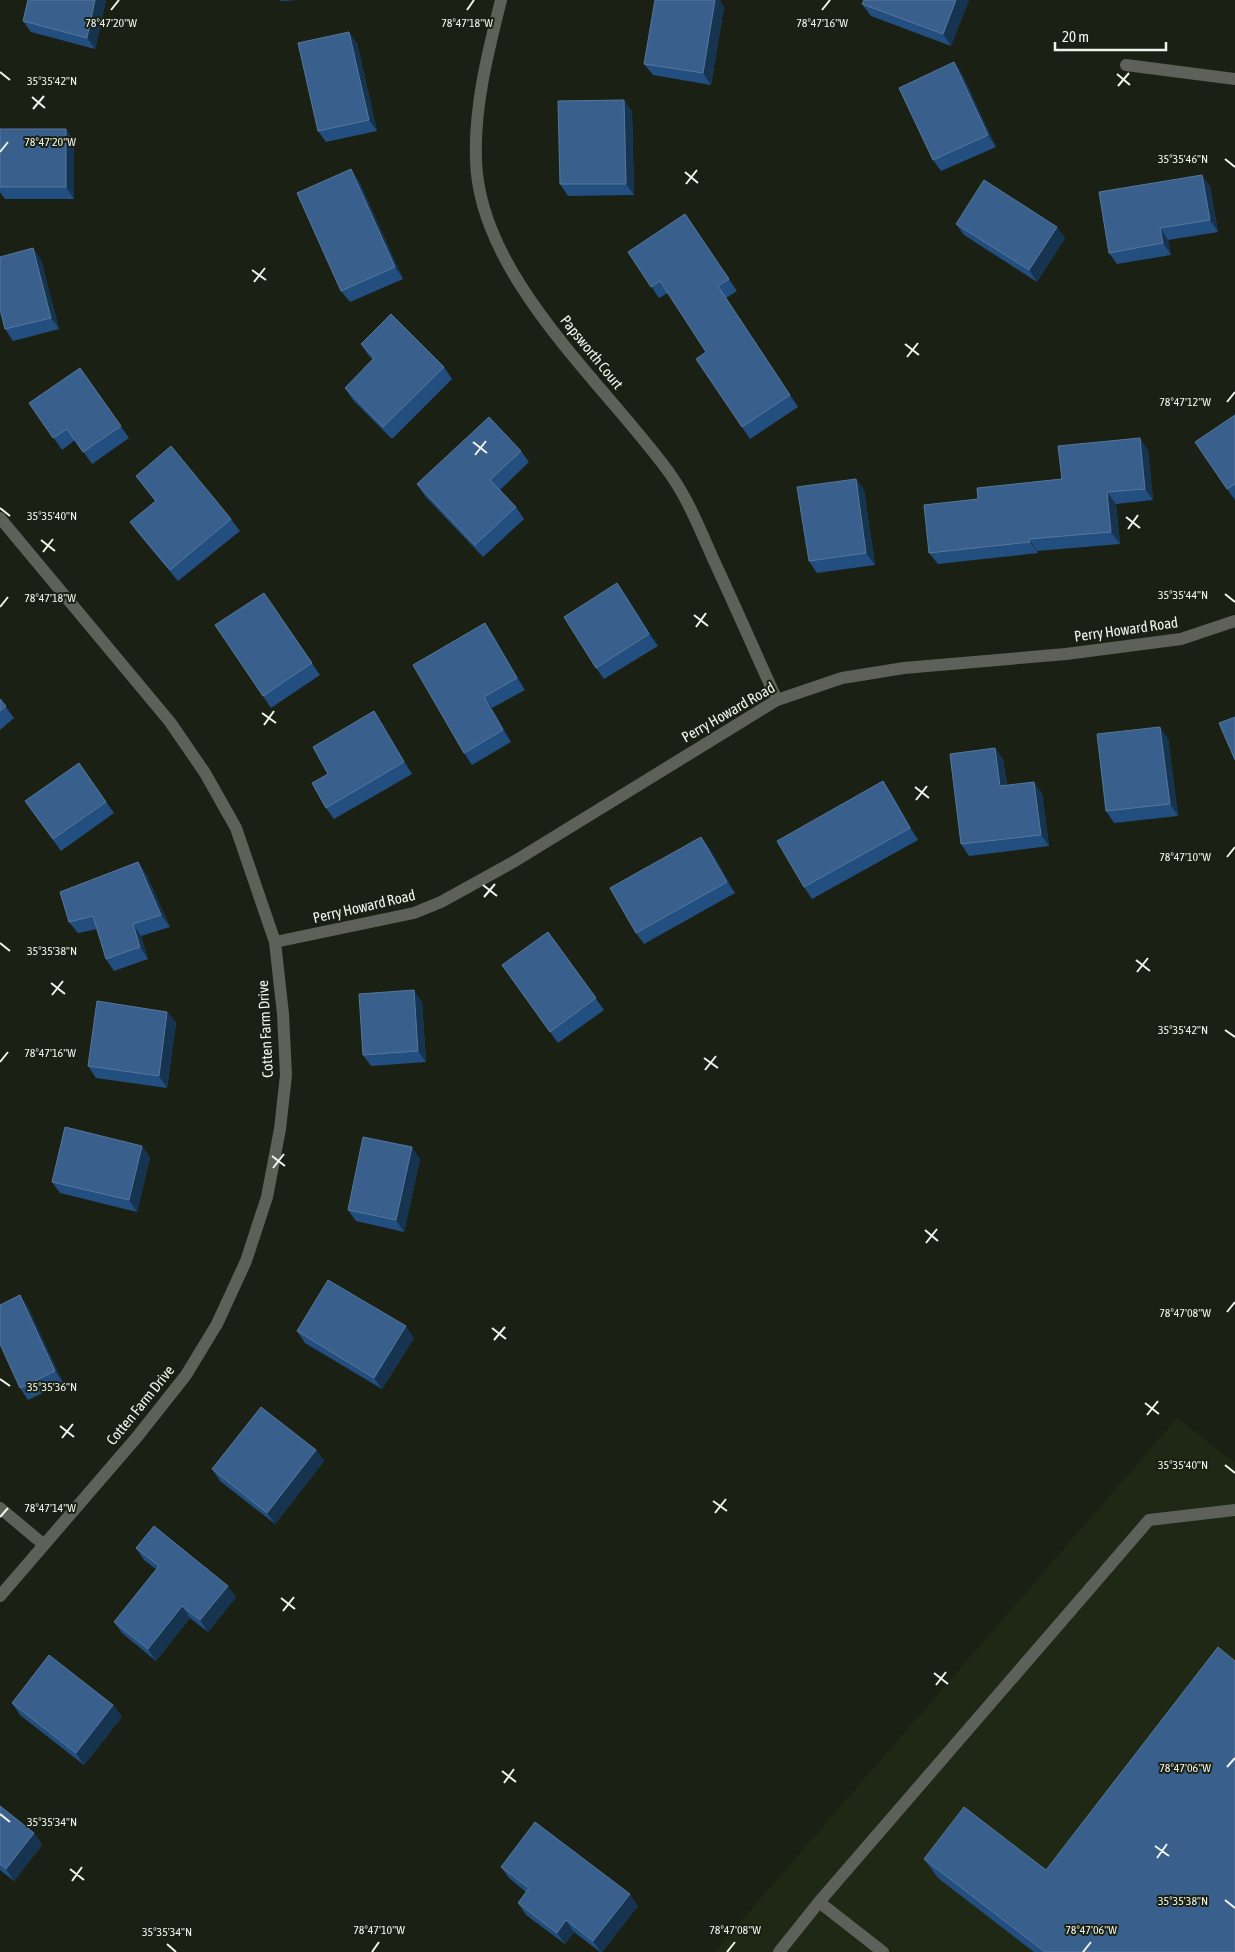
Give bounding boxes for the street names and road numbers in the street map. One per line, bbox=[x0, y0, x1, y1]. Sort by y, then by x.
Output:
street label: Papsworth Court bbox=[557, 312, 627, 392]
street label: Perry Howard Road bbox=[1073, 613, 1179, 645]
street label: Perry Howard Road bbox=[678, 678, 778, 746]
street label: Perry Howard Road bbox=[311, 886, 417, 926]
street label: Cotten Farm Drive bbox=[254, 980, 276, 1078]
street label: Cotten Farm Drive bbox=[103, 1362, 177, 1448]

